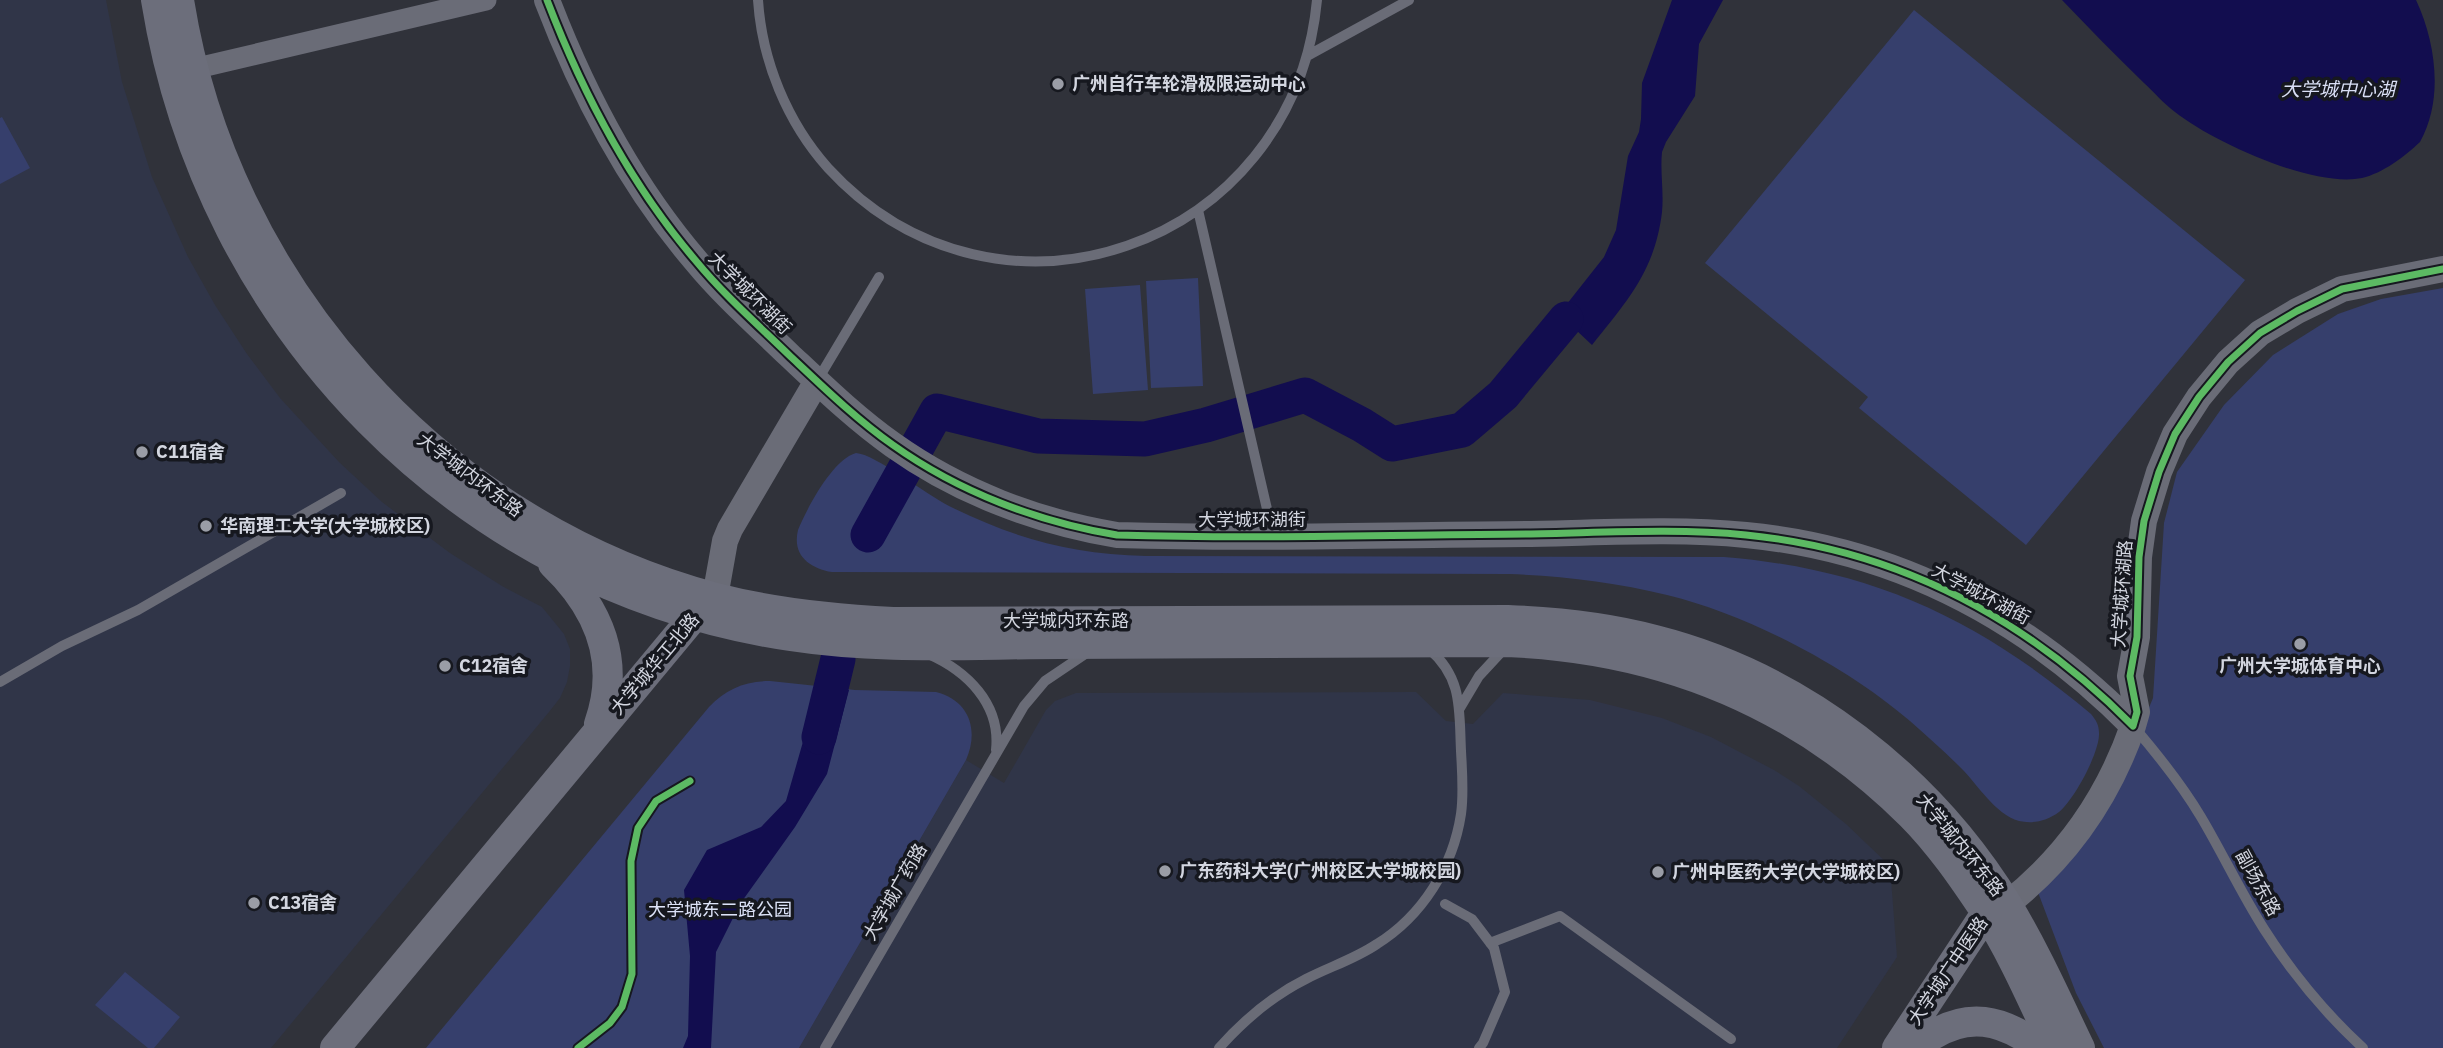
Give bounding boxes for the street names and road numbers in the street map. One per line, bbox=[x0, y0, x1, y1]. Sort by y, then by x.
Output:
street label: 大学城环湖街 bbox=[704, 246, 797, 339]
street label: 大学城内环东路 bbox=[413, 428, 528, 522]
street label: 大学城环湖街 bbox=[1198, 508, 1306, 531]
street label: 大学城环湖路 bbox=[2106, 539, 2137, 649]
street label: 大学城环湖街 bbox=[1928, 558, 2034, 629]
street label: 大学城华工北路 bbox=[605, 608, 704, 719]
street label: 大学城内环东路 bbox=[1003, 609, 1129, 632]
street label: 大学城内环东路 bbox=[1912, 788, 2009, 901]
street label: 大学城广药路 bbox=[858, 839, 932, 944]
street label: 副场东路 bbox=[2231, 846, 2286, 920]
street label: 大学城广中医路 bbox=[1903, 912, 1992, 1029]

